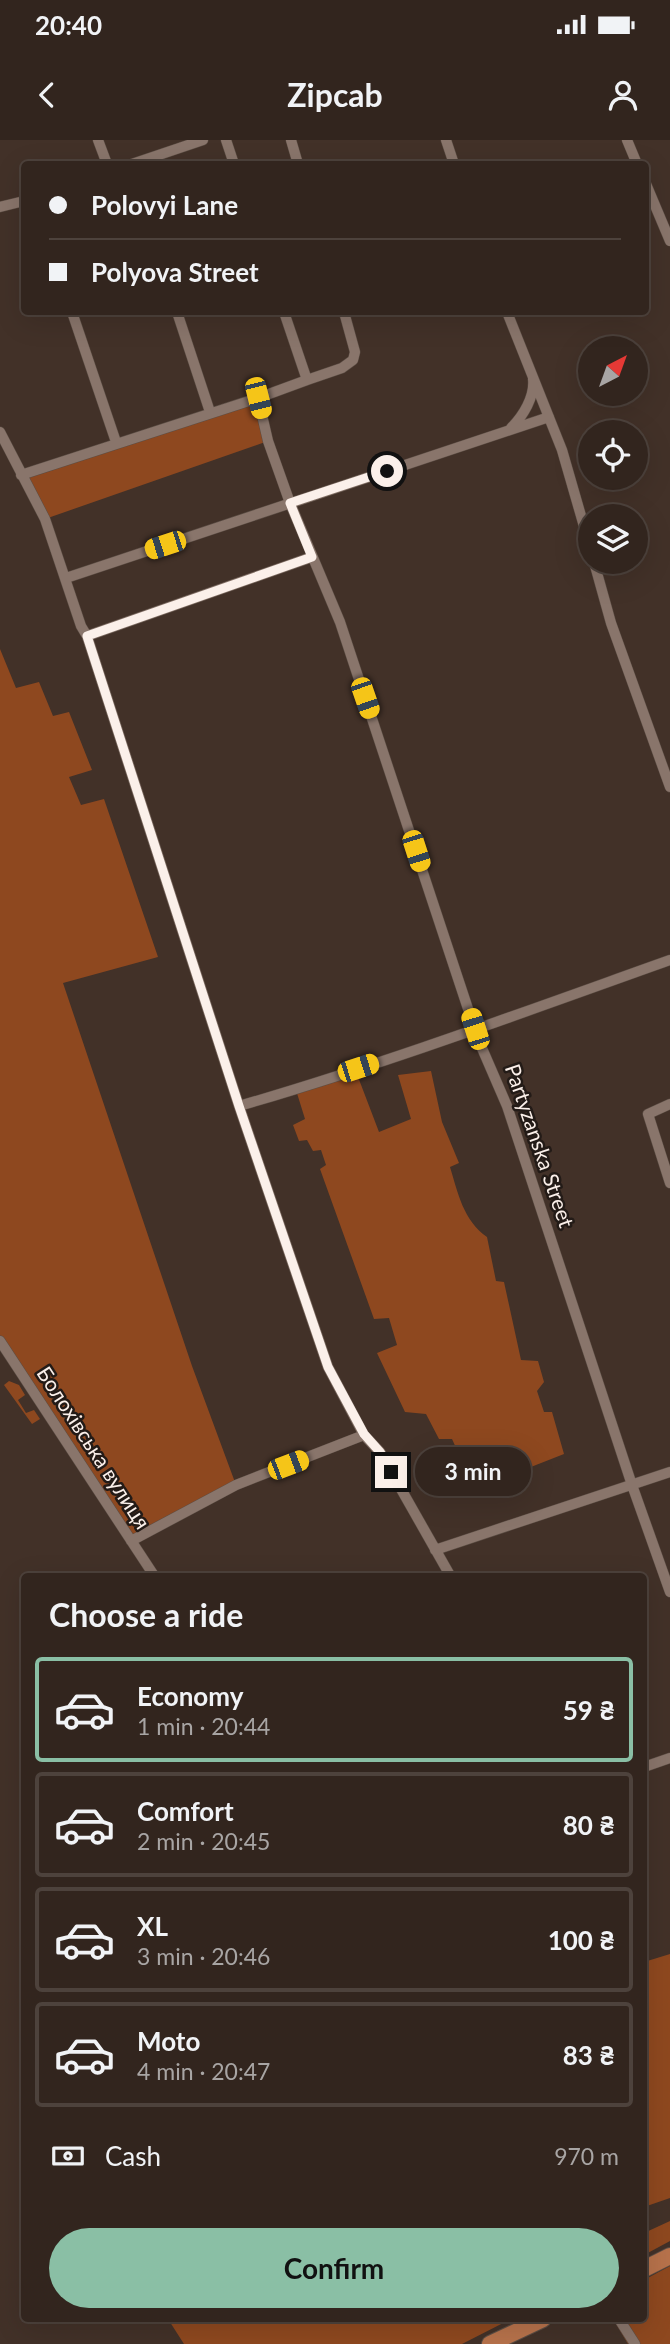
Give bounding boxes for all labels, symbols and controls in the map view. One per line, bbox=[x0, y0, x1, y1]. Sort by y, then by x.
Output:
text: 20:40 bbox=[35, 9, 102, 41]
text: Zipcab bbox=[287, 75, 383, 114]
icon: back bbox=[28, 76, 66, 114]
icon: person bbox=[604, 76, 642, 114]
text: Polovyi Lane bbox=[91, 189, 238, 221]
text: Polyova Street bbox=[91, 256, 259, 288]
north arrow bbox=[578, 336, 648, 406]
map controls bbox=[578, 336, 648, 574]
car bbox=[243, 375, 274, 421]
button: locate bbox=[578, 420, 648, 490]
route start bbox=[371, 455, 403, 487]
button: layers bbox=[578, 504, 648, 574]
car bbox=[142, 529, 189, 561]
car bbox=[349, 675, 382, 721]
car bbox=[400, 828, 433, 874]
car bbox=[459, 1006, 492, 1052]
car bbox=[335, 1052, 382, 1084]
street label: Partyzanska Street bbox=[501, 1060, 580, 1231]
street label: Болохівська вулиця bbox=[32, 1361, 156, 1533]
car bbox=[265, 1448, 312, 1482]
callout: 3 min bbox=[416, 1448, 531, 1496]
route end bbox=[375, 1456, 407, 1488]
text: 3 min bbox=[444, 1457, 502, 1485]
text: Choose a ride bbox=[49, 1595, 243, 1634]
icon: car bbox=[53, 1678, 116, 1741]
text: Economy bbox=[137, 1680, 243, 1712]
text: 59 ₴ bbox=[563, 1694, 615, 1726]
text: 1 min · 20:44 bbox=[137, 1712, 270, 1740]
icon: car bbox=[53, 1793, 116, 1856]
text: Comfort bbox=[137, 1795, 234, 1827]
text: 80 ₴ bbox=[563, 1809, 615, 1841]
text: 2 min · 20:45 bbox=[137, 1827, 270, 1855]
icon: car bbox=[53, 1908, 116, 1971]
text: XL bbox=[137, 1910, 168, 1942]
text: 100 ₴ bbox=[548, 1924, 615, 1956]
text: 3 min · 20:46 bbox=[137, 1942, 270, 1970]
icon: car bbox=[53, 2023, 116, 2086]
text: Moto bbox=[137, 2025, 200, 2057]
text: 83 ₴ bbox=[563, 2039, 615, 2071]
text: 4 min · 20:47 bbox=[137, 2057, 270, 2085]
icon: cash bbox=[49, 2137, 87, 2175]
text: Cash bbox=[105, 2140, 161, 2172]
text: 970 m bbox=[554, 2142, 619, 2170]
button: Confirm bbox=[49, 2228, 619, 2308]

